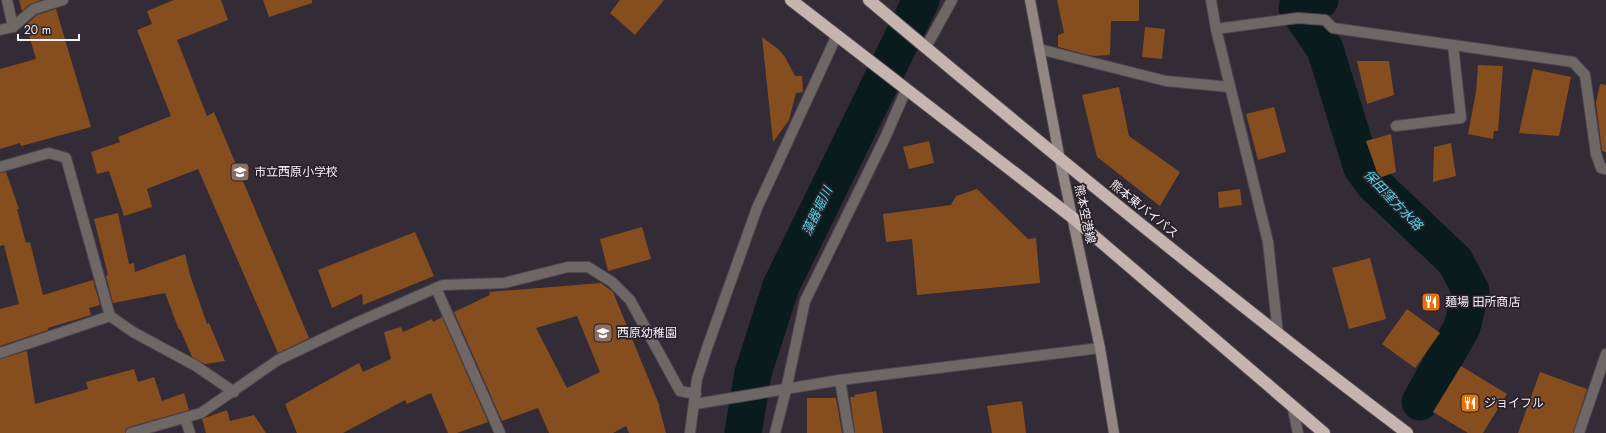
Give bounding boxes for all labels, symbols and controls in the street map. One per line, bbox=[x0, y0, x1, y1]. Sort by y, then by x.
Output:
scale bar bbox=[18, 16, 79, 42]
text: 20 m bbox=[24, 21, 51, 39]
school or university icon: 市立西原小学校 bbox=[229, 161, 251, 183]
place label: 市立西原小学校 bbox=[254, 163, 338, 181]
water label: 保田窪方水路 bbox=[1359, 165, 1428, 235]
street label: 熊本東バイパス bbox=[1106, 176, 1182, 242]
water label: 藻器堀川 bbox=[797, 182, 838, 239]
street label: 熊本空港線 bbox=[1070, 183, 1100, 245]
restaurant icon: 麺場 田所商店 bbox=[1420, 291, 1442, 313]
place label: 麺場 田所商店 bbox=[1445, 293, 1521, 311]
school or university icon: 西原幼稚園 bbox=[592, 322, 614, 344]
place label: 西原幼稚園 bbox=[617, 324, 677, 342]
restaurant icon: ジョイフル bbox=[1459, 392, 1481, 414]
place label: ジョイフル bbox=[1484, 394, 1544, 412]

